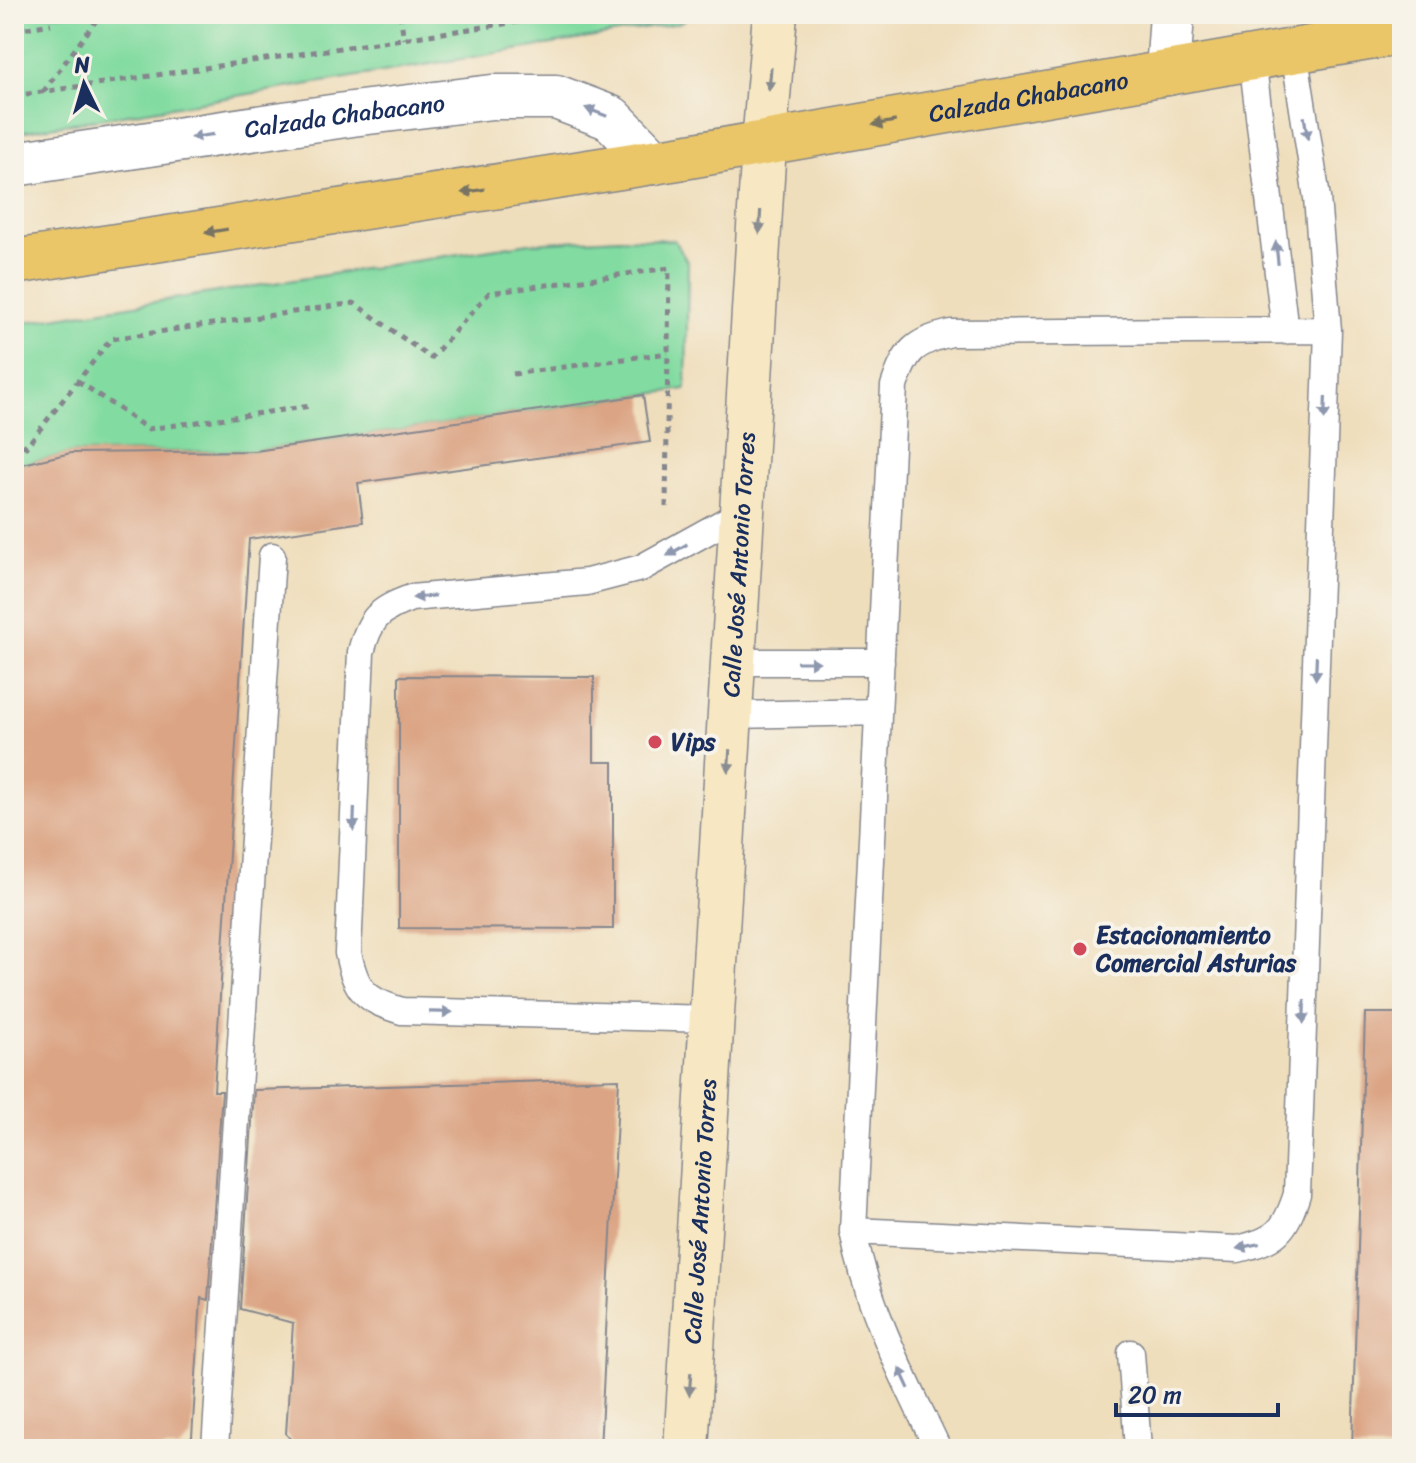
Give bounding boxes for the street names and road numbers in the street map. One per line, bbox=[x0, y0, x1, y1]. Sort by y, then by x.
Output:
street label: Calzada Chabacano bbox=[926, 59, 1132, 135]
street label: Calzada Chabacano bbox=[241, 82, 447, 151]
street label: Calle José Antonio Torres bbox=[710, 431, 768, 698]
street label: Calle José Antonio Torres bbox=[671, 1078, 729, 1345]

